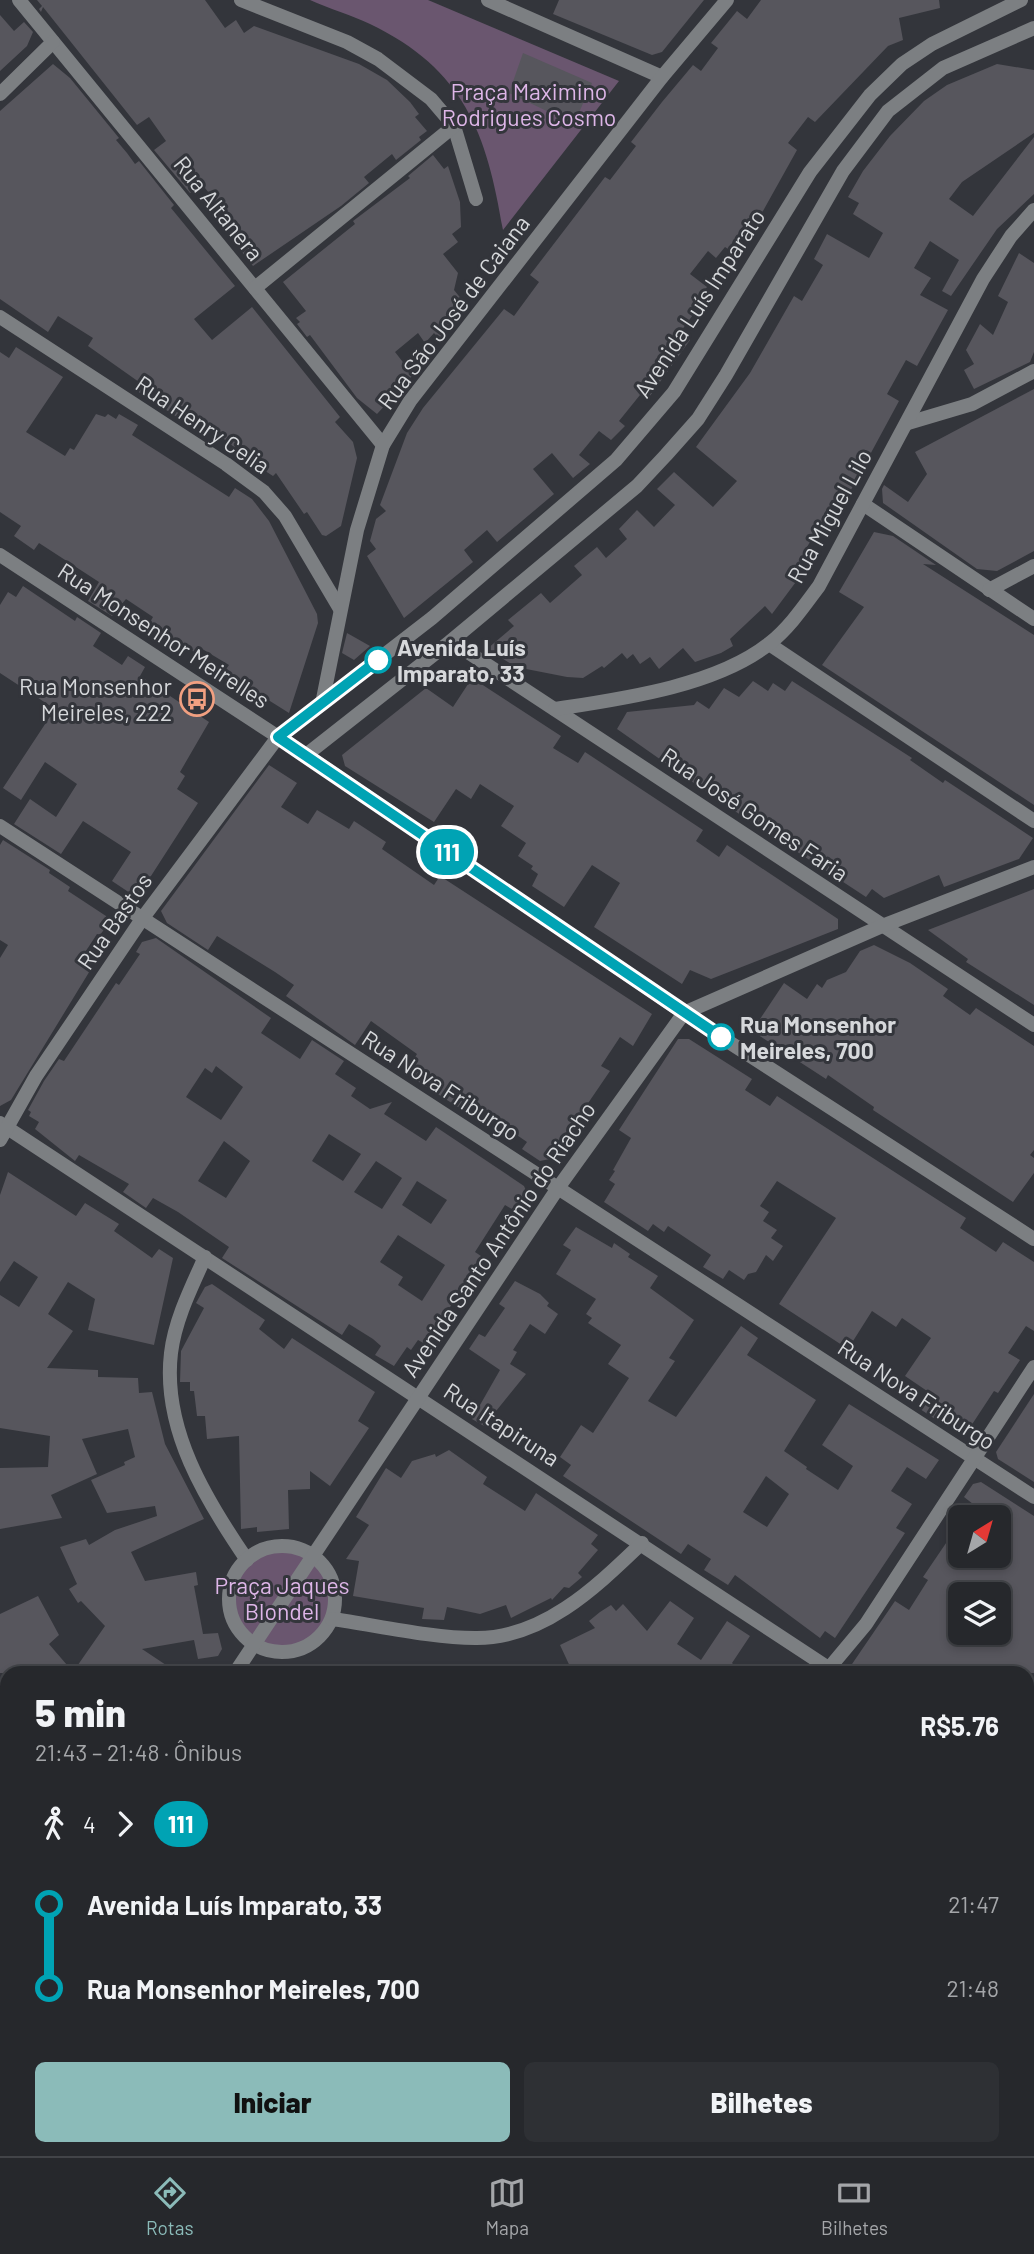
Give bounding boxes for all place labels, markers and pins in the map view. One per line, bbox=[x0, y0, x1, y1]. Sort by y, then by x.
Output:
place label: Avenida Luís Imparato, 33 bbox=[397, 633, 526, 687]
marker: Avenida Luís Imparato, 33 bbox=[365, 647, 391, 673]
place label: Rua Monsenhor Meireles, 222 bbox=[19, 672, 173, 726]
bus stop icon: Rua Monsenhor Meireles, 222 bbox=[178, 680, 216, 718]
place label: Rua Monsenhor Meireles, 700 bbox=[740, 1010, 896, 1064]
marker: Rua Monsenhor Meireles, 700 bbox=[708, 1024, 734, 1050]

